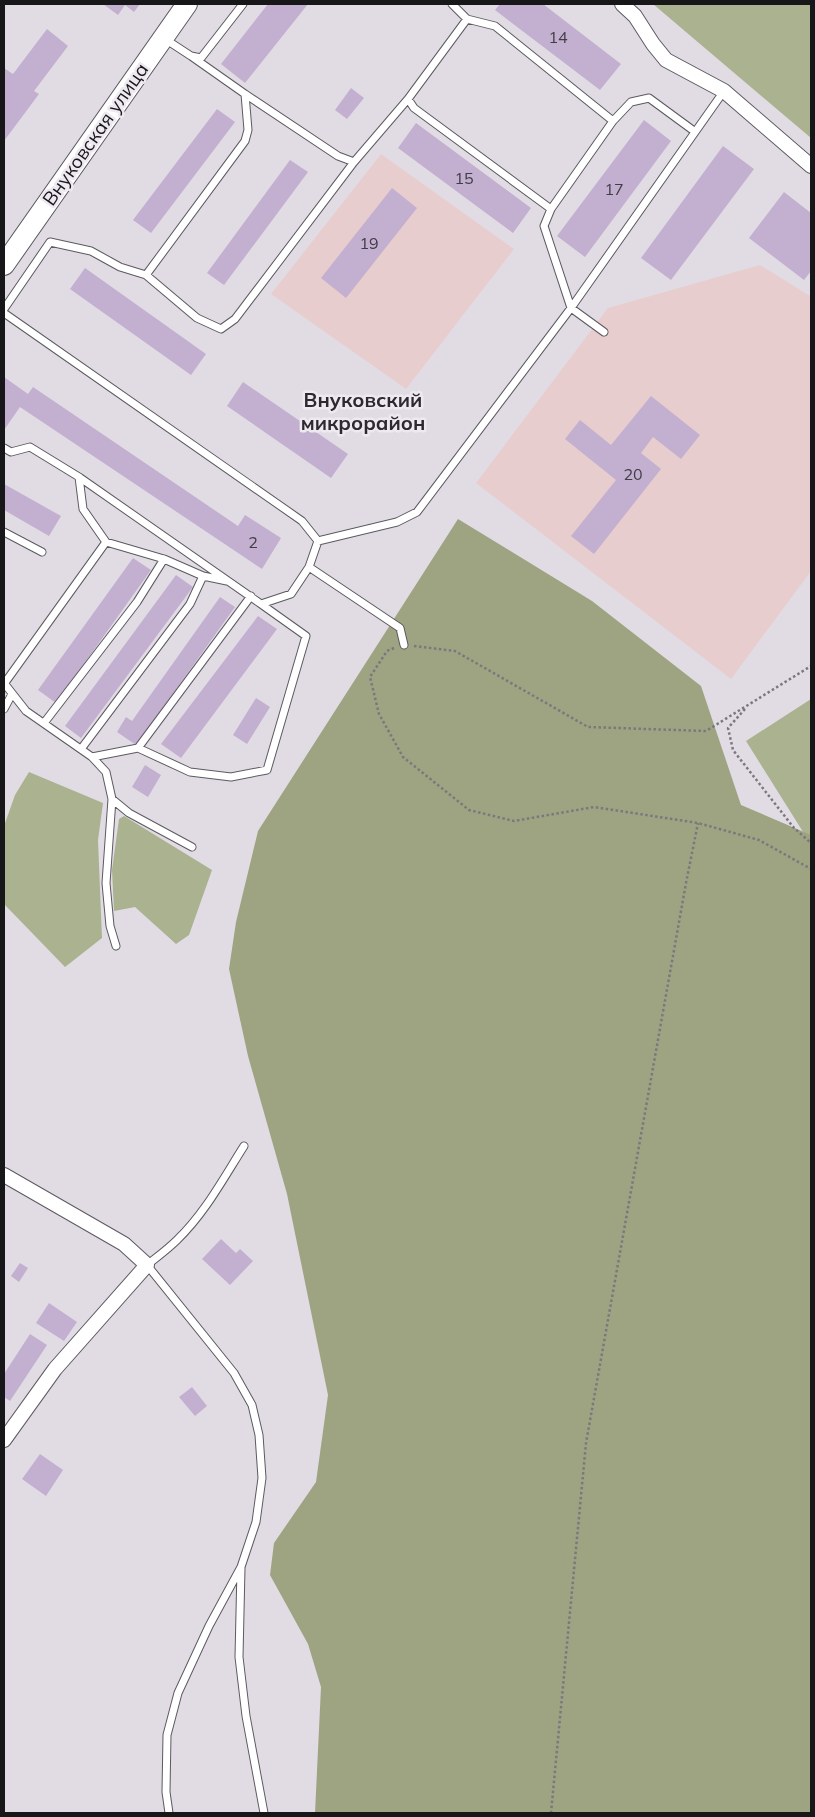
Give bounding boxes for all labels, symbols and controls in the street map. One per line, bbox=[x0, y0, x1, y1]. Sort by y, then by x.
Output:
house number: 14 bbox=[548, 27, 568, 47]
street label: Внуковская улица bbox=[37, 58, 153, 210]
house number: 15 bbox=[454, 168, 474, 188]
house number: 17 bbox=[604, 179, 624, 199]
house number: 19 bbox=[359, 233, 379, 253]
district label: Внуковский микрорайон bbox=[301, 387, 425, 435]
house number: 20 bbox=[623, 464, 643, 484]
house number: 2 bbox=[248, 532, 258, 552]

